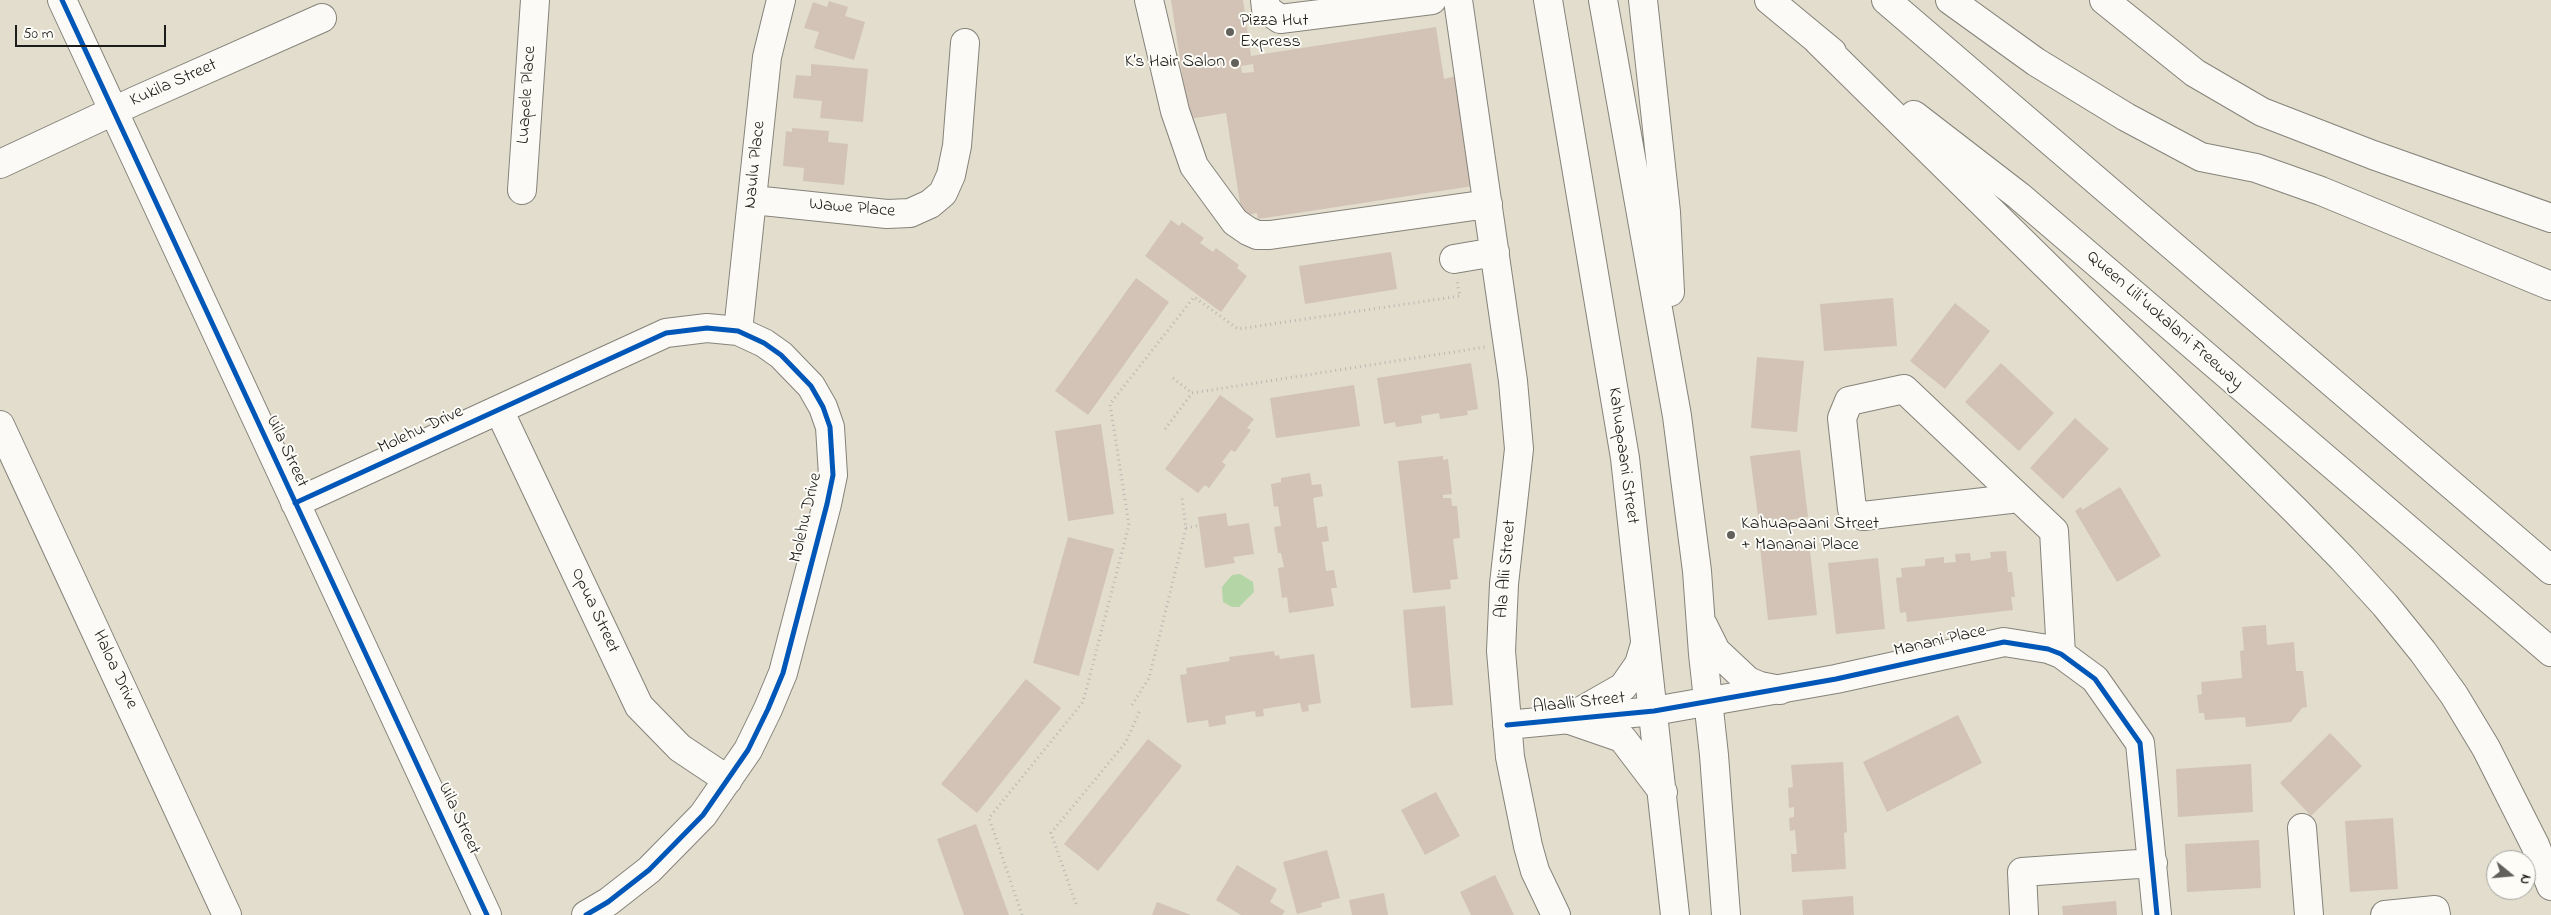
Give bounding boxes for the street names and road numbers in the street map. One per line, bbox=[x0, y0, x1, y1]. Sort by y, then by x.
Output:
street label: Luapele Place bbox=[514, 45, 542, 145]
street label: Kukila Street bbox=[127, 55, 221, 113]
street label: Naulu Place bbox=[741, 120, 771, 210]
street label: Wawe Place bbox=[808, 194, 896, 224]
street label: Queen Liliʻuokalani Freeway bbox=[2081, 247, 2247, 395]
street label: Kahuapaani Street bbox=[1602, 386, 1642, 526]
street label: Molehu Drive bbox=[375, 402, 467, 460]
street label: Uila Street bbox=[260, 412, 312, 492]
street label: Molehu Drive bbox=[786, 471, 828, 565]
street label: Ala Alii Street bbox=[1492, 519, 1522, 619]
street label: Opua Street bbox=[565, 565, 623, 657]
street label: Manani Place bbox=[1892, 621, 1988, 663]
street label: Haloa Drive bbox=[86, 627, 142, 713]
street label: Alaalli Street bbox=[1532, 688, 1626, 720]
street label: Uila Street bbox=[432, 779, 484, 859]

